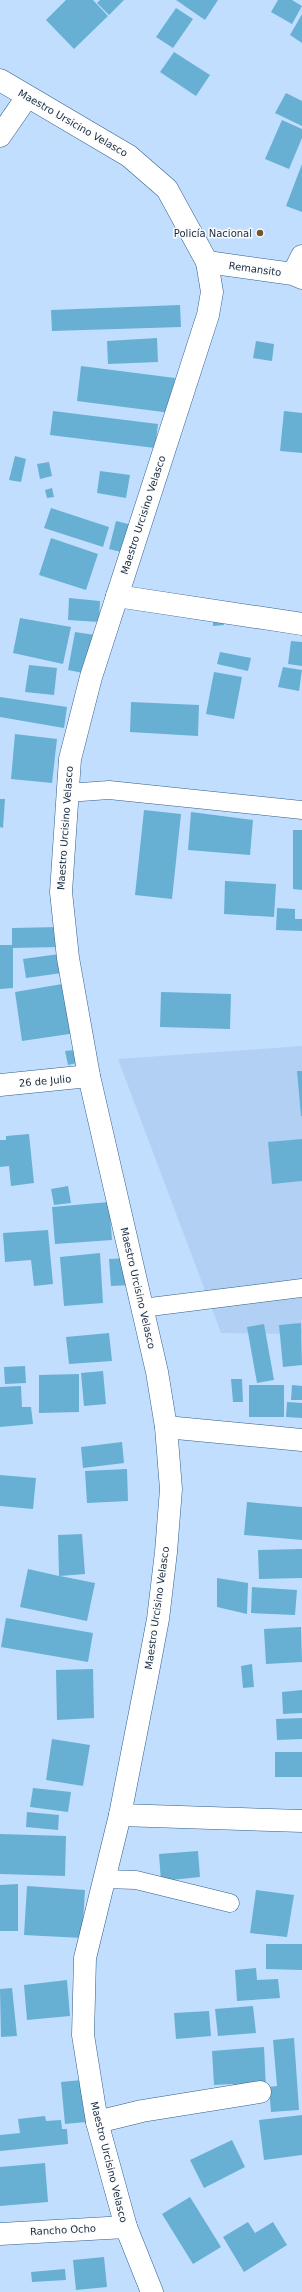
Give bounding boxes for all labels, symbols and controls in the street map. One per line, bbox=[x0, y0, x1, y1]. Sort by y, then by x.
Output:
street label: Maestro Ursicino Velasco bbox=[16, 87, 130, 159]
place label: Policía Nacional bbox=[174, 228, 252, 239]
marker: Policía Nacional bbox=[255, 228, 265, 238]
street label: Remansito bbox=[228, 260, 282, 278]
street label: Maestro Urcisino Velasco bbox=[119, 454, 167, 576]
street label: Maestro Urcisino Velasco bbox=[55, 766, 75, 890]
street label: 26 de Julio bbox=[18, 1073, 72, 1089]
street label: Maestro Urcisino Velasco bbox=[119, 1226, 157, 1350]
street label: Maestro Urcisino Velasco bbox=[143, 1546, 171, 1670]
street label: Maestro Urcisino Velasco bbox=[89, 2100, 129, 2224]
street label: Rancho Ocho bbox=[30, 2223, 96, 2237]

